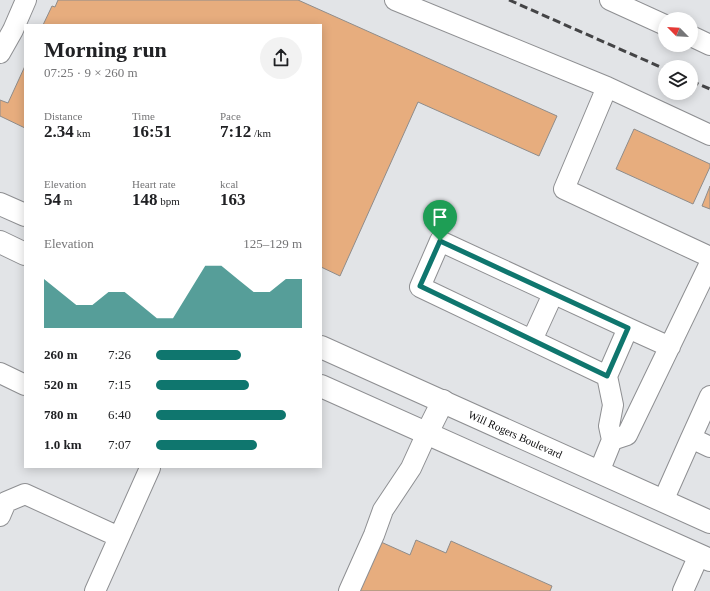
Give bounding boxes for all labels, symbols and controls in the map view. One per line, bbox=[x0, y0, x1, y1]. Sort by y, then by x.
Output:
north arrow bbox=[658, 12, 698, 52]
map controls bbox=[658, 12, 698, 100]
text: Morning run bbox=[44, 37, 167, 62]
button: share bbox=[260, 37, 302, 79]
button: layers bbox=[658, 60, 698, 100]
text: 07:25 · 9 × 260 m bbox=[44, 65, 138, 80]
text: Distance bbox=[44, 110, 82, 122]
text: Time bbox=[132, 110, 155, 122]
text: Pace bbox=[220, 110, 241, 122]
text: 2.34 bbox=[44, 122, 74, 141]
text: 16:51 bbox=[132, 122, 172, 141]
text: 7:12 bbox=[220, 122, 251, 141]
text: km bbox=[74, 127, 91, 139]
text: /km bbox=[251, 127, 271, 139]
text: Elevation bbox=[44, 178, 86, 190]
text: Heart rate bbox=[132, 178, 176, 190]
text: kcal bbox=[220, 178, 238, 190]
text: 54 bbox=[44, 190, 61, 209]
text: 148 bbox=[132, 190, 158, 209]
text: 163 bbox=[220, 190, 246, 209]
text: m bbox=[61, 195, 72, 207]
text: bpm bbox=[158, 195, 180, 207]
pin bbox=[423, 200, 457, 241]
icon: arrive bbox=[429, 206, 451, 228]
text: Elevation bbox=[44, 236, 94, 251]
text: 125–129 m bbox=[243, 236, 302, 251]
text: 260 m bbox=[44, 347, 78, 362]
text: 7:26 bbox=[108, 347, 131, 362]
text: 520 m bbox=[44, 377, 78, 392]
text: 7:15 bbox=[108, 377, 131, 392]
text: 780 m bbox=[44, 407, 78, 422]
text: 6:40 bbox=[108, 407, 131, 422]
street label: Will Rogers Boulevard bbox=[466, 408, 565, 461]
text: 1.0 km bbox=[44, 437, 82, 452]
text: 7:07 bbox=[108, 437, 131, 452]

